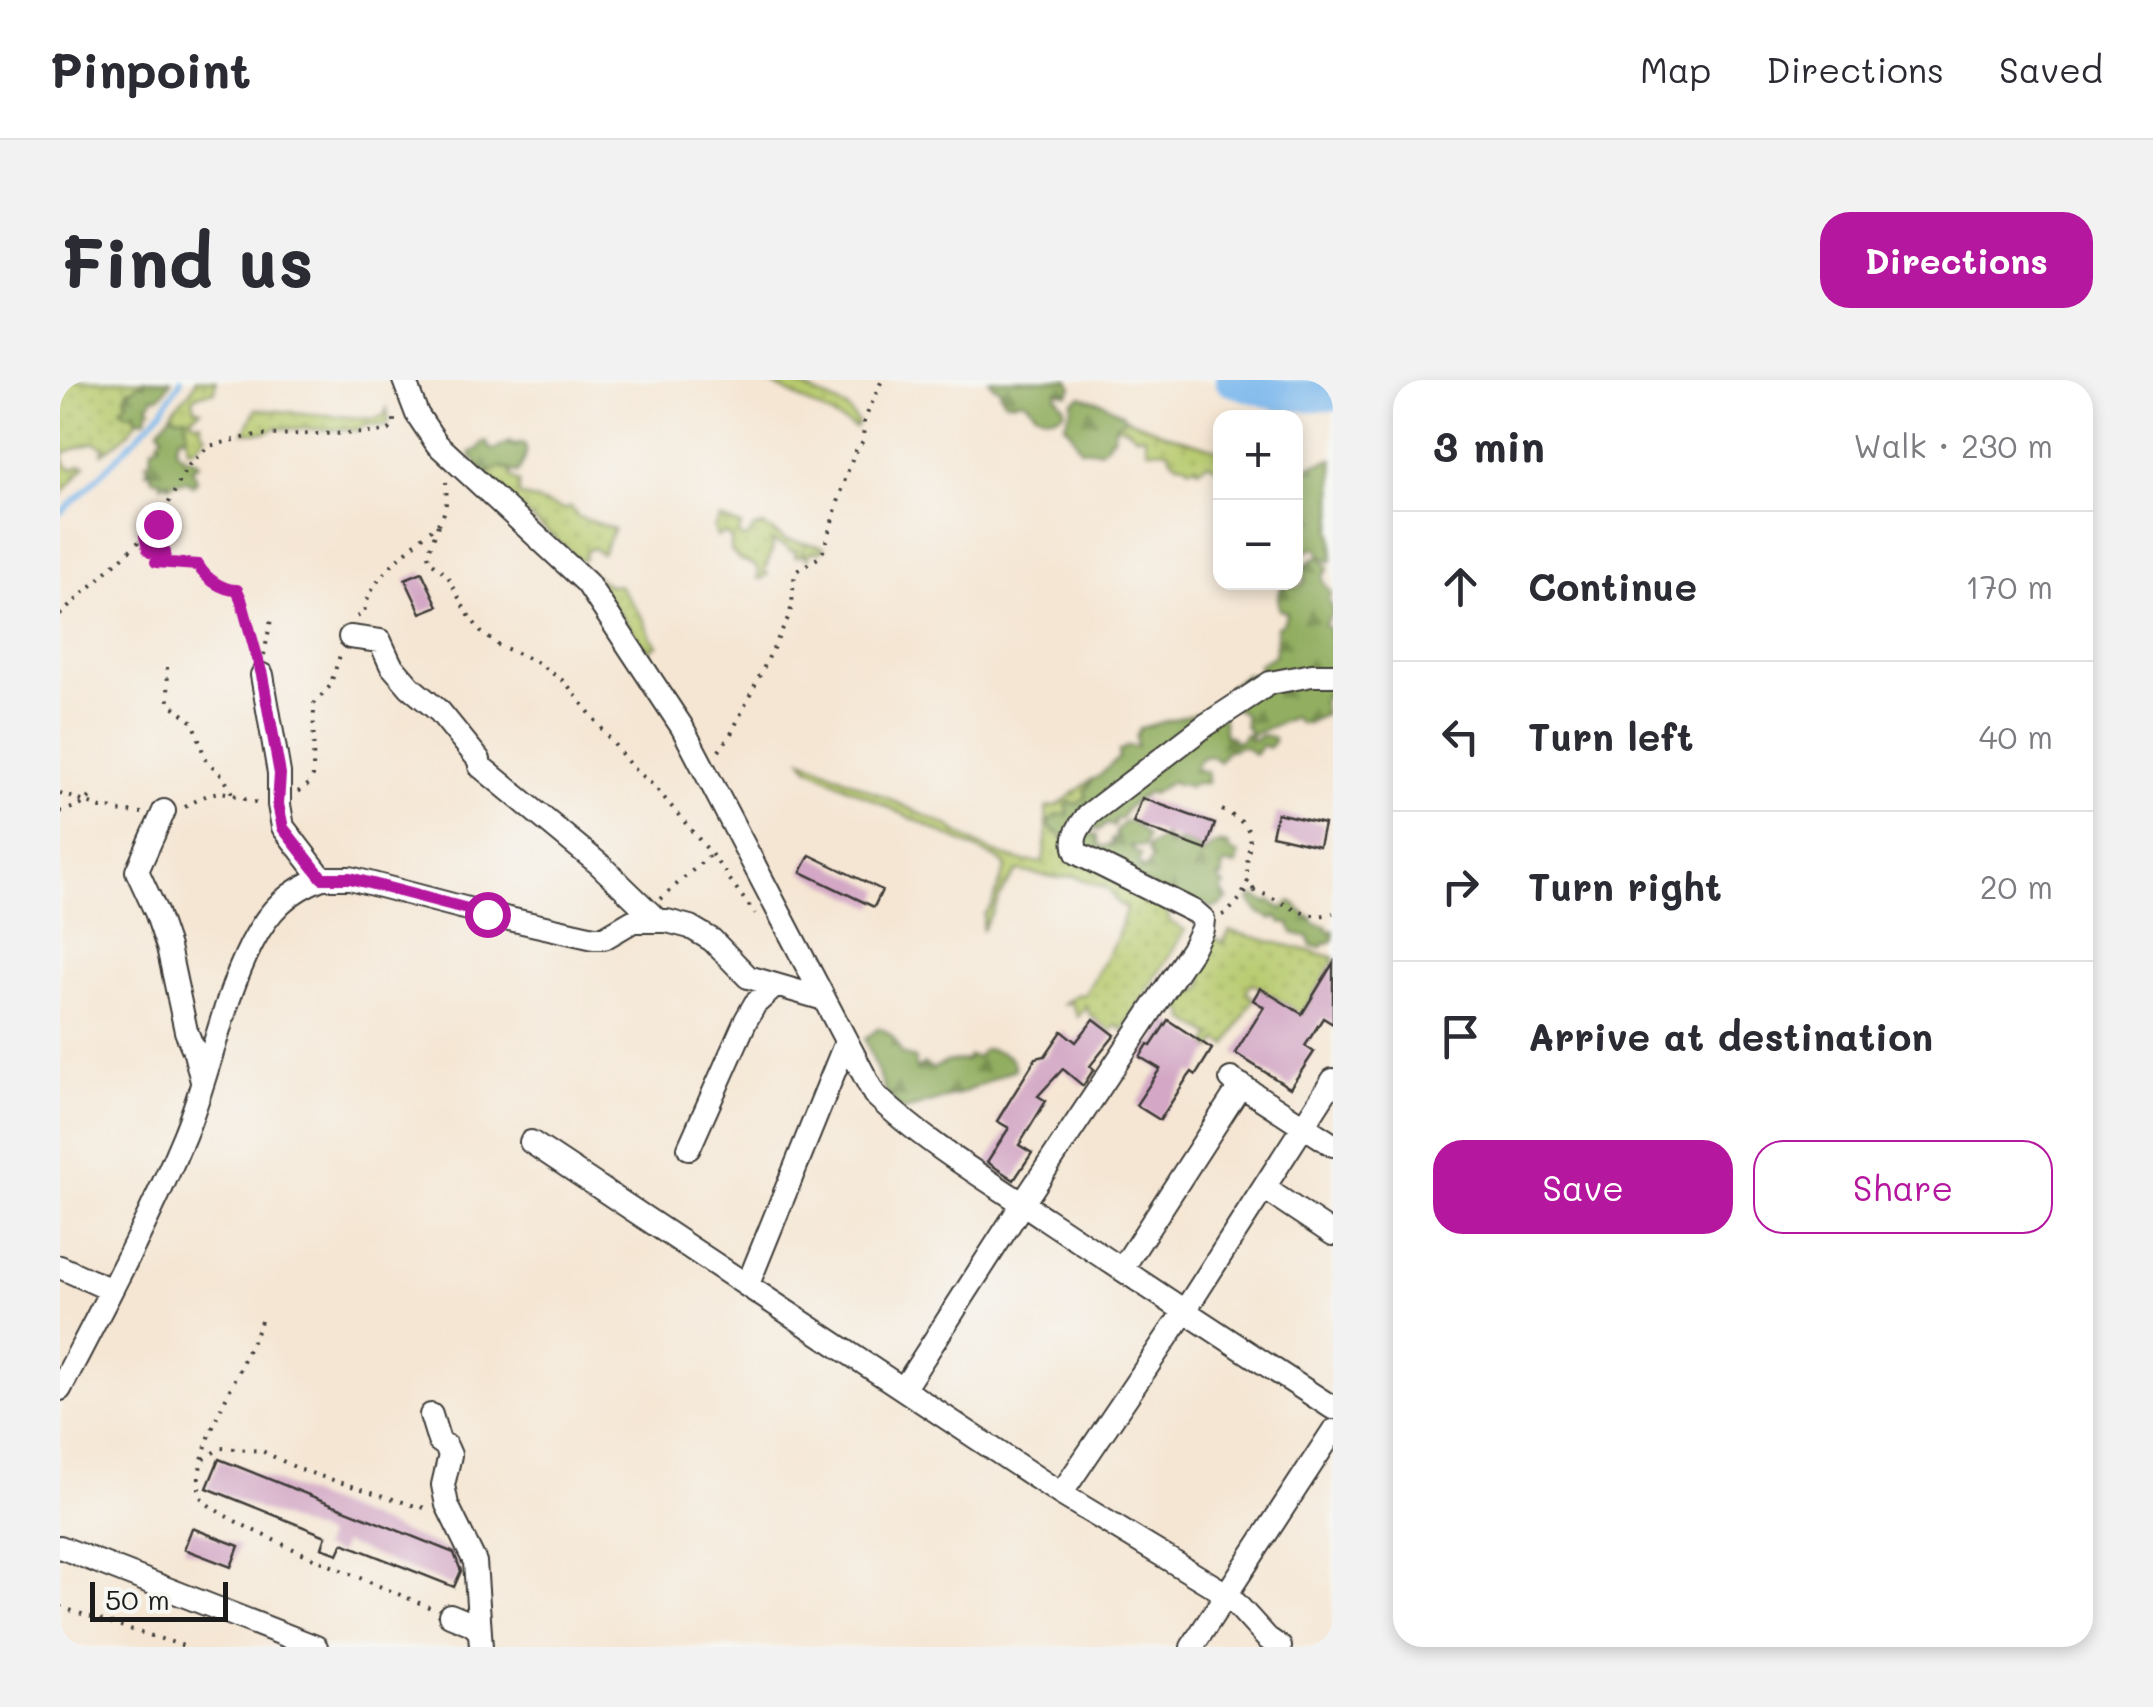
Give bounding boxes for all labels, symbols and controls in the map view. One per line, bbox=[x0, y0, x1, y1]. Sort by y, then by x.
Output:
text: Pinpoint bbox=[50, 38, 251, 100]
text: Map bbox=[1640, 46, 1711, 92]
text: Directions bbox=[1766, 46, 1944, 92]
text: Saved bbox=[1999, 46, 2103, 92]
button: Directions bbox=[1820, 212, 2093, 308]
text: Find us bbox=[60, 214, 314, 306]
map controls bbox=[1213, 410, 1303, 590]
button: + bbox=[1213, 410, 1303, 500]
text: 3 min bbox=[1433, 418, 1545, 473]
text: Walk · 230 m bbox=[1853, 424, 2053, 466]
button: − bbox=[1213, 500, 1303, 590]
route end bbox=[136, 502, 182, 548]
icon: ahead bbox=[1433, 559, 1488, 614]
text: Continue bbox=[1528, 561, 1697, 611]
text: 170 m bbox=[1965, 565, 2053, 607]
icon: left bbox=[1433, 709, 1488, 764]
text: Turn left bbox=[1528, 711, 1694, 761]
text: 40 m bbox=[1979, 715, 2053, 757]
icon: right bbox=[1433, 859, 1488, 914]
text: Turn right bbox=[1528, 861, 1722, 911]
text: 20 m bbox=[1980, 865, 2053, 907]
route start bbox=[465, 892, 511, 938]
icon: arrive bbox=[1433, 1009, 1488, 1064]
text: Arrive at destination bbox=[1528, 1011, 1933, 1061]
button: Save bbox=[1433, 1140, 1733, 1234]
button: Share bbox=[1753, 1140, 2053, 1234]
scale bar bbox=[90, 1577, 228, 1622]
text: 50 m bbox=[105, 1581, 170, 1617]

